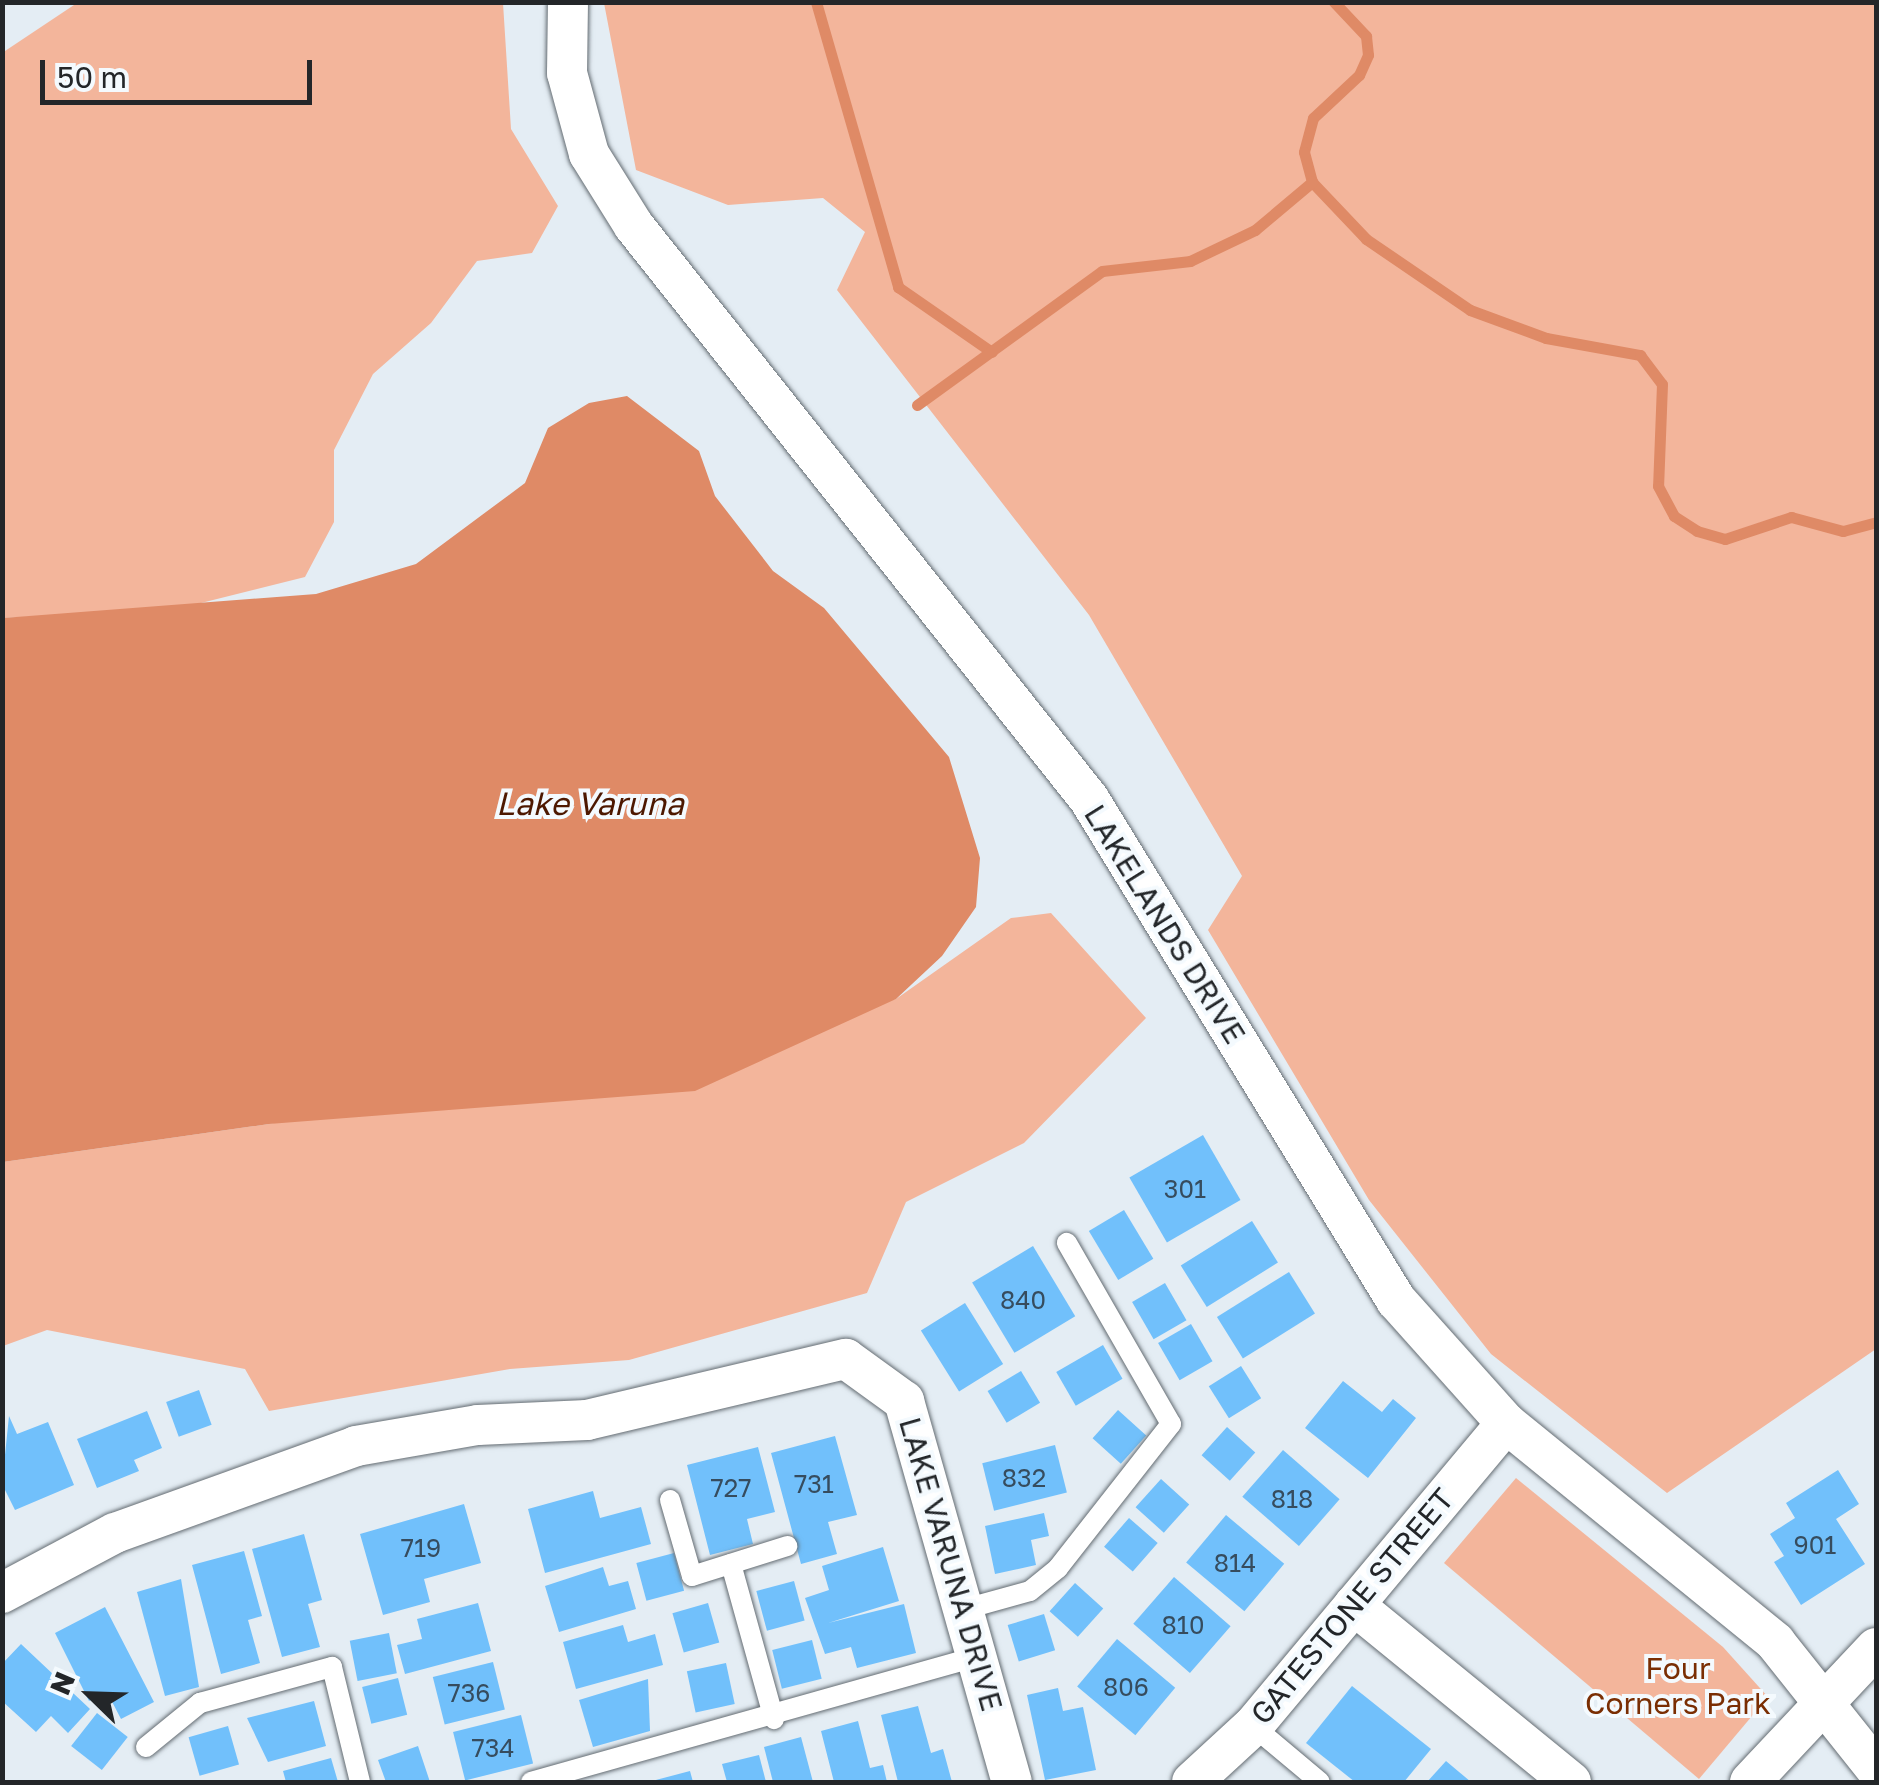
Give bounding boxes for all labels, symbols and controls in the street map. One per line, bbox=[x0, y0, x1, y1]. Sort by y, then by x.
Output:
scale bar bbox=[45, 40, 318, 102]
text: 50 m bbox=[57, 59, 127, 95]
water label: Lake Varuna bbox=[496, 784, 684, 822]
street label: LAKELANDS DRIVE bbox=[1077, 798, 1253, 1050]
house number: 301 bbox=[1164, 1174, 1206, 1204]
house number: 840 bbox=[1000, 1285, 1046, 1315]
street label: LAKE VARUNA DRIVE bbox=[892, 1413, 1010, 1715]
house number: 832 bbox=[1002, 1463, 1046, 1493]
house number: 731 bbox=[794, 1469, 834, 1499]
house number: 727 bbox=[711, 1473, 751, 1503]
street label: GATESTONE STREET bbox=[1243, 1481, 1461, 1731]
house number: 818 bbox=[1271, 1484, 1313, 1514]
house number: 901 bbox=[1794, 1530, 1836, 1560]
house number: 719 bbox=[401, 1533, 441, 1563]
house number: 814 bbox=[1214, 1548, 1256, 1578]
house number: 810 bbox=[1162, 1610, 1204, 1640]
north arrow bbox=[40, 1645, 140, 1745]
park label: Four Corners Park bbox=[1585, 1650, 1771, 1720]
text: N bbox=[43, 1667, 81, 1699]
house number: 806 bbox=[1103, 1672, 1149, 1702]
house number: 736 bbox=[448, 1678, 490, 1708]
house number: 734 bbox=[471, 1733, 515, 1763]

